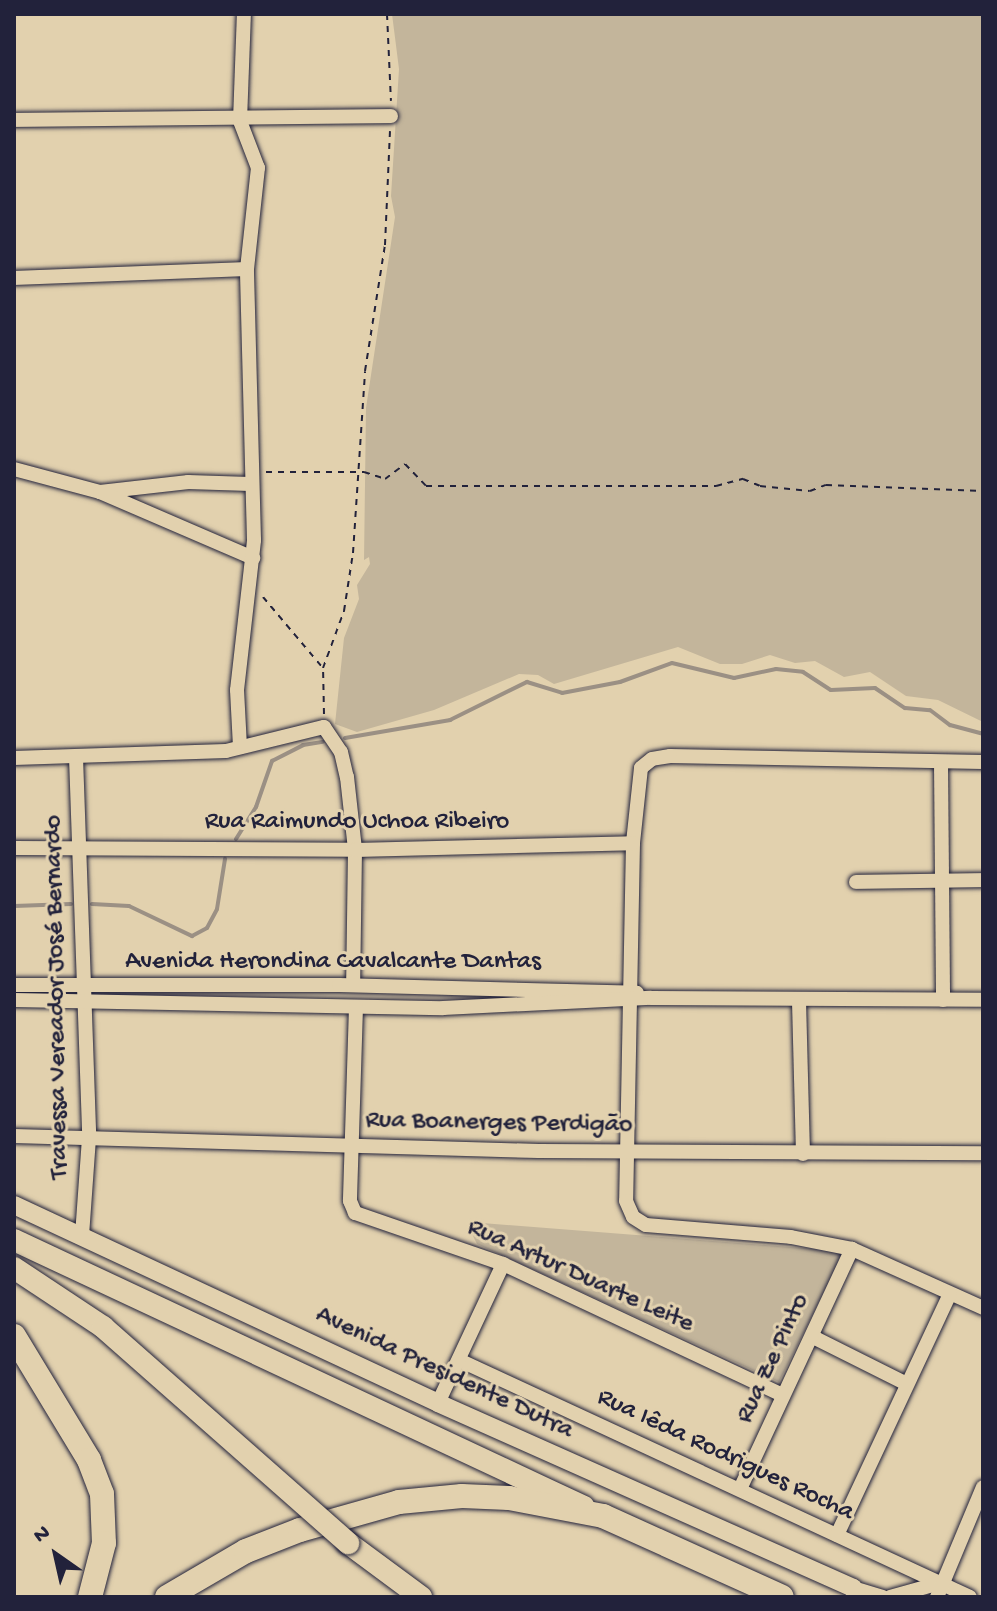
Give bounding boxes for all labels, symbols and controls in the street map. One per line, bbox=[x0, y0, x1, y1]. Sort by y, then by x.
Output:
street label: Rua Raimundo Uchoa Ribeiro bbox=[205, 807, 509, 839]
street label: Travessa Vereador José Bernardo bbox=[39, 815, 77, 1179]
street label: Avenida Herondina Cavalcante Dantas bbox=[125, 947, 541, 979]
street label: Rua Boanerges Perdigão bbox=[365, 1106, 633, 1142]
street label: Rua Artur Duarte Leite bbox=[462, 1213, 698, 1341]
street label: Rua Ze Pinto bbox=[730, 1289, 818, 1429]
street label: Avenida Presidente Dutra bbox=[310, 1301, 578, 1447]
street label: Rua Iêda Rodrigues Rocha bbox=[592, 1383, 858, 1529]
north arrow bbox=[16, 1515, 96, 1595]
text: N bbox=[29, 1520, 56, 1550]

